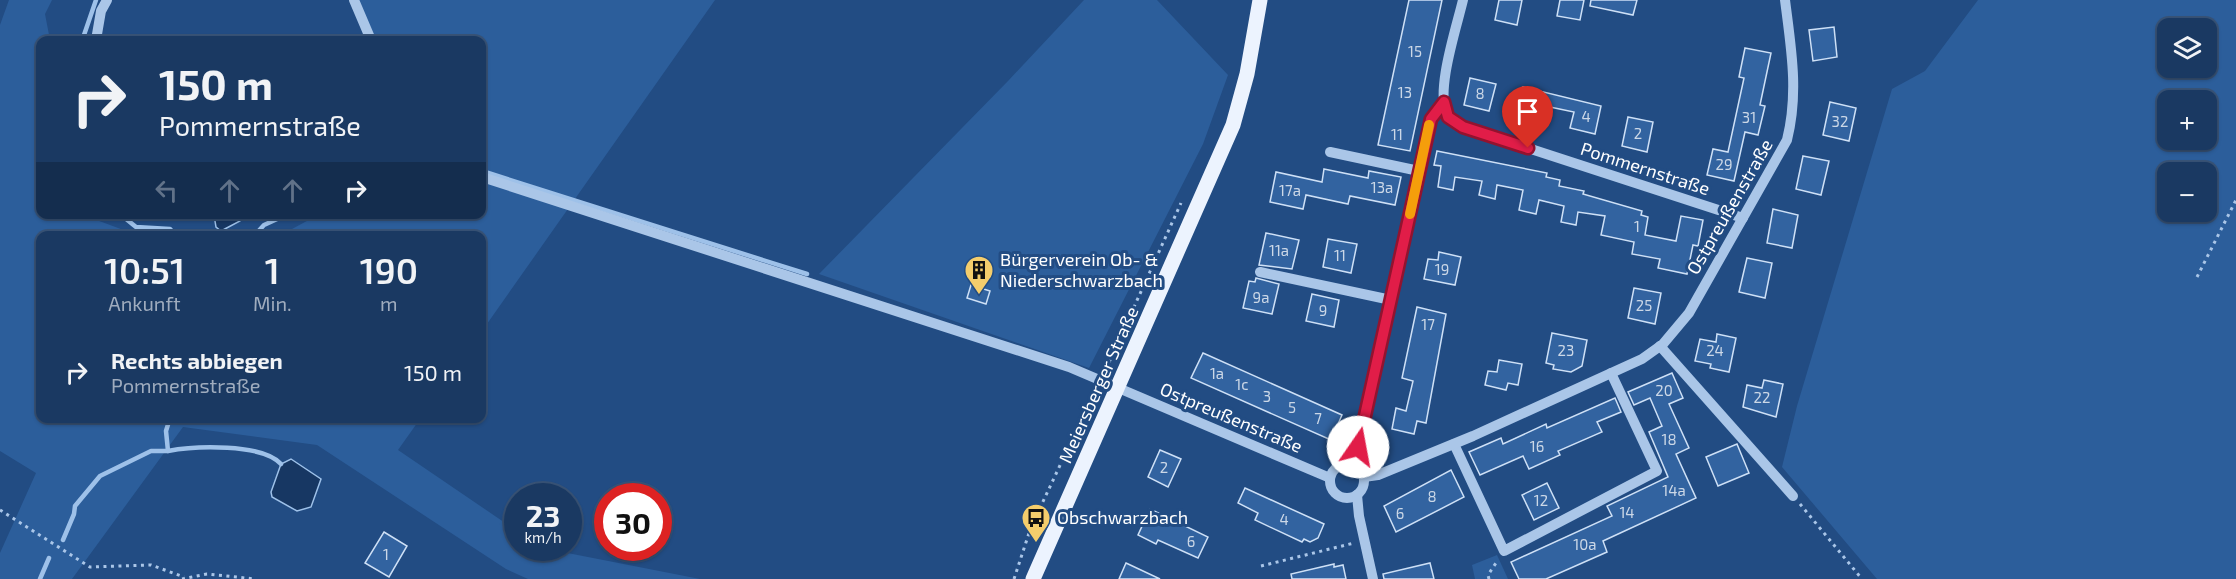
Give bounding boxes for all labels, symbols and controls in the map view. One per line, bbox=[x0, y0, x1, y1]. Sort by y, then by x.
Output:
map controls bbox=[2157, 18, 2217, 222]
button: layers bbox=[2157, 18, 2217, 78]
house number: 15 bbox=[1408, 42, 1422, 60]
text: 150 m bbox=[159, 58, 273, 108]
icon: right bbox=[60, 60, 138, 138]
house number: 13 bbox=[1398, 83, 1412, 101]
house number: 8 bbox=[1475, 84, 1485, 102]
pin bbox=[1502, 86, 1553, 148]
button: + bbox=[2157, 90, 2217, 150]
icon: arrive bbox=[1511, 95, 1544, 128]
house number: 4 bbox=[1581, 107, 1591, 125]
house number: 31 bbox=[1742, 108, 1756, 126]
text: Pommernstraße bbox=[159, 109, 361, 141]
house number: 32 bbox=[1832, 112, 1848, 130]
house number: 2 bbox=[1634, 124, 1642, 142]
house number: 11 bbox=[1391, 125, 1403, 143]
street label: Ostpreußenstraße bbox=[1681, 135, 1777, 278]
street label: Pommernstraße bbox=[1578, 137, 1713, 199]
house number: 29 bbox=[1715, 155, 1733, 173]
button: − bbox=[2157, 162, 2217, 222]
icon: left bbox=[150, 174, 183, 207]
icon: ahead bbox=[213, 174, 246, 207]
icon: ahead bbox=[276, 174, 309, 207]
icon: right bbox=[339, 174, 372, 207]
house number: 13a bbox=[1371, 178, 1393, 196]
house number: 17a bbox=[1279, 181, 1301, 199]
house number: 1 bbox=[1634, 217, 1640, 235]
house number: 11a bbox=[1269, 241, 1289, 259]
house number: 11 bbox=[1334, 246, 1346, 264]
text: 10:51 bbox=[104, 248, 185, 291]
text: 1 bbox=[265, 248, 280, 291]
text: 190 bbox=[360, 248, 418, 291]
place label: Bürgerverein Ob- & Niederschwarzbach bbox=[1000, 248, 1163, 291]
building icon: Bürgerverein Ob- & Niederschwarzbach bbox=[963, 254, 995, 296]
house number: 19 bbox=[1435, 260, 1449, 278]
house number: 9a bbox=[1253, 288, 1269, 306]
text: Ankunft bbox=[108, 291, 181, 315]
text: Min. bbox=[253, 291, 292, 315]
text: m bbox=[380, 291, 398, 315]
house number: 25 bbox=[1636, 296, 1652, 314]
house number: 9 bbox=[1319, 301, 1327, 319]
street label: Meiersberger Straße bbox=[1054, 303, 1143, 466]
house number: 17 bbox=[1421, 315, 1435, 333]
house number: 23 bbox=[1558, 341, 1574, 359]
house number: 24 bbox=[1706, 341, 1724, 359]
text: Rechts abbiegen bbox=[111, 347, 283, 373]
icon: right bbox=[60, 356, 93, 389]
text: 150 m bbox=[404, 359, 462, 385]
house number: 1a bbox=[1210, 364, 1224, 382]
text: Pommernstraße bbox=[111, 373, 260, 397]
house number: 1c bbox=[1235, 375, 1249, 393]
street label: Ostpreußenstraße bbox=[1157, 377, 1306, 457]
house number: 20 bbox=[1655, 381, 1673, 399]
house number: 3 bbox=[1263, 387, 1271, 405]
house number: 22 bbox=[1754, 388, 1770, 406]
house number: 5 bbox=[1288, 398, 1296, 416]
house number: 7 bbox=[1314, 409, 1322, 427]
position arrow bbox=[1326, 415, 1390, 479]
house number: 18 bbox=[1661, 430, 1677, 448]
house number: 16 bbox=[1530, 437, 1544, 455]
house number: 2 bbox=[1160, 458, 1168, 476]
house number: 14a bbox=[1662, 481, 1686, 499]
speed limit sign: 30 bbox=[594, 483, 672, 561]
house number: 8 bbox=[1427, 487, 1437, 505]
house number: 12 bbox=[1534, 491, 1548, 509]
text: 23 bbox=[526, 497, 560, 533]
bus stop icon: Obschwarzbach bbox=[1020, 502, 1052, 544]
house number: 14 bbox=[1619, 503, 1635, 521]
house number: 6 bbox=[1396, 504, 1404, 522]
place label: Obschwarzbach bbox=[1057, 506, 1188, 528]
house number: 4 bbox=[1279, 510, 1289, 528]
text: km/h bbox=[524, 528, 562, 546]
house number: 6 bbox=[1187, 532, 1195, 550]
house number: 10a bbox=[1573, 535, 1597, 553]
house number: 1 bbox=[383, 545, 389, 563]

